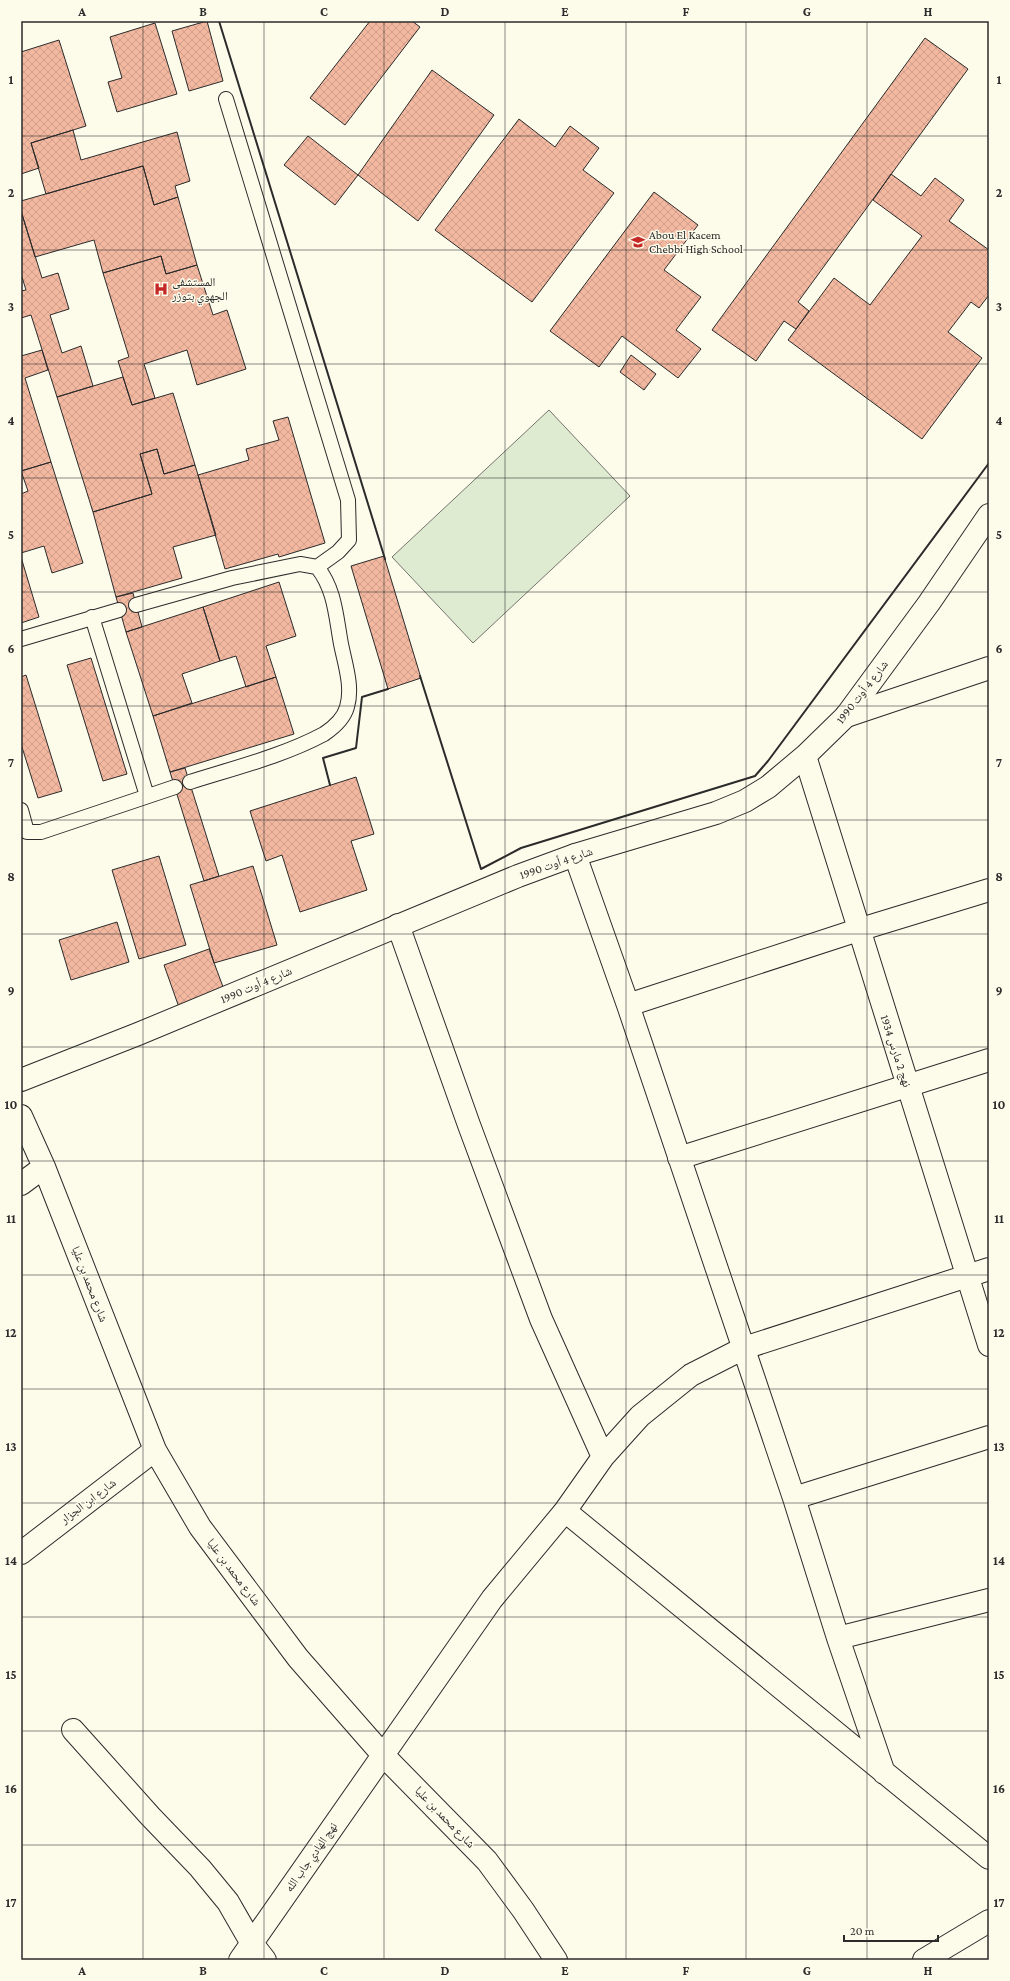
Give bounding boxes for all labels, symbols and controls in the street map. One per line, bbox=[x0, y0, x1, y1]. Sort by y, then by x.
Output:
text: A bbox=[77, 4, 86, 19]
text: B bbox=[199, 4, 207, 19]
text: C bbox=[320, 4, 328, 19]
text: D bbox=[441, 4, 450, 19]
text: E bbox=[561, 4, 569, 19]
text: F bbox=[683, 4, 690, 19]
text: G bbox=[803, 4, 811, 19]
text: H bbox=[924, 4, 933, 19]
text: 1 bbox=[9, 72, 14, 87]
text: 1 bbox=[997, 72, 1002, 87]
text: 2 bbox=[8, 185, 15, 200]
text: 2 bbox=[996, 185, 1003, 200]
place label: Abou El Kacem Chebbi High School bbox=[649, 228, 743, 256]
school or university icon: Abou El Kacem Chebbi High School bbox=[630, 234, 646, 250]
place label: المستشفى الجهوي بتوزر bbox=[171, 275, 228, 306]
hospital icon: المستشفى الجهوي بتوزر bbox=[153, 281, 169, 297]
text: 3 bbox=[8, 299, 14, 314]
text: 3 bbox=[996, 299, 1002, 314]
text: 4 bbox=[7, 413, 15, 428]
text: 4 bbox=[995, 413, 1003, 428]
text: 5 bbox=[8, 527, 14, 542]
text: 5 bbox=[996, 527, 1002, 542]
text: 6 bbox=[7, 641, 15, 656]
text: 6 bbox=[995, 641, 1003, 656]
street label: شارع 4 أوت 1990 bbox=[833, 657, 892, 727]
text: 7 bbox=[8, 755, 14, 770]
text: 7 bbox=[996, 755, 1002, 770]
street label: شارع 4 أوت 1990 bbox=[518, 844, 595, 883]
text: 8 bbox=[7, 869, 15, 884]
text: 8 bbox=[995, 869, 1003, 884]
street label: شارع 4 أوت 1990 bbox=[218, 964, 294, 1007]
text: 9 bbox=[7, 983, 15, 998]
text: 9 bbox=[995, 983, 1003, 998]
street label: نهج 2 مارس 1934 bbox=[878, 1013, 914, 1089]
text: 10 bbox=[5, 1097, 17, 1112]
text: 10 bbox=[993, 1097, 1005, 1112]
text: 11 bbox=[6, 1211, 16, 1226]
text: 11 bbox=[994, 1211, 1004, 1226]
street label: شارع محمد بن عليا bbox=[68, 1244, 111, 1324]
text: 12 bbox=[5, 1325, 17, 1340]
text: 12 bbox=[993, 1325, 1005, 1340]
text: 13 bbox=[5, 1439, 17, 1454]
text: 13 bbox=[993, 1439, 1005, 1454]
street label: شارع ابن الجزار bbox=[57, 1475, 119, 1528]
street label: شارع محمد بن عليا bbox=[203, 1536, 264, 1609]
text: 14 bbox=[5, 1553, 17, 1568]
text: 14 bbox=[993, 1553, 1005, 1568]
text: 15 bbox=[5, 1667, 17, 1682]
text: 15 bbox=[993, 1667, 1005, 1682]
text: 16 bbox=[5, 1781, 17, 1796]
text: 16 bbox=[993, 1781, 1005, 1796]
street label: شارع محمد بن عليا bbox=[411, 1783, 478, 1852]
street label: نهج الهادي جاب الله bbox=[282, 1820, 343, 1896]
text: 17 bbox=[5, 1895, 17, 1910]
text: 17 bbox=[993, 1895, 1005, 1910]
scale bar bbox=[844, 1917, 938, 1943]
text: 20 m bbox=[850, 1924, 875, 1938]
text: A bbox=[77, 1963, 86, 1978]
text: B bbox=[199, 1963, 207, 1978]
text: C bbox=[320, 1963, 328, 1978]
text: D bbox=[441, 1963, 450, 1978]
text: E bbox=[561, 1963, 569, 1978]
text: F bbox=[683, 1963, 690, 1978]
text: G bbox=[803, 1963, 811, 1978]
text: H bbox=[924, 1963, 933, 1978]

